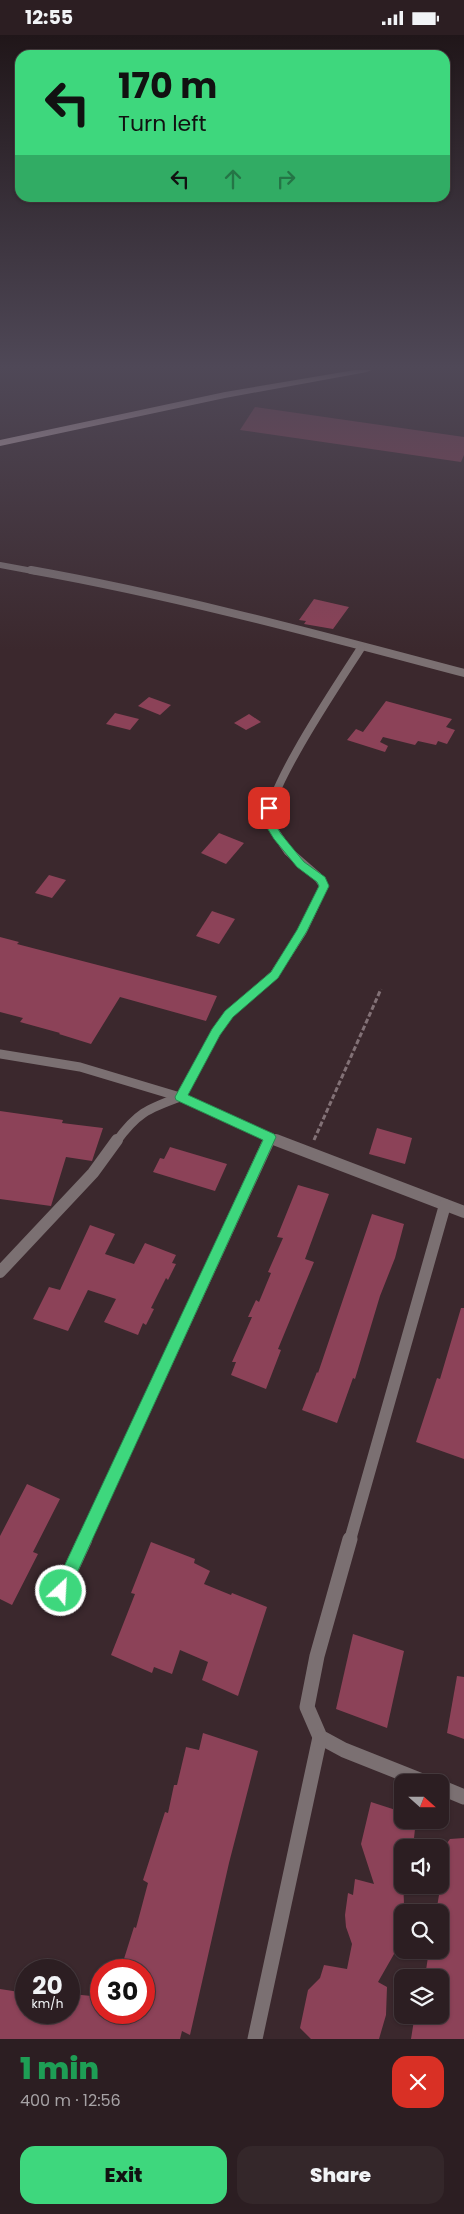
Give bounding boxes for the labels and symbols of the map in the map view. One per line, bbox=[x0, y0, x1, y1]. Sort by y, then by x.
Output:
pin bbox=[248, 787, 290, 829]
position arrow bbox=[34, 1564, 86, 1616]
north arrow bbox=[394, 1774, 449, 1829]
speed limit sign: 30 bbox=[90, 1959, 155, 2024]

